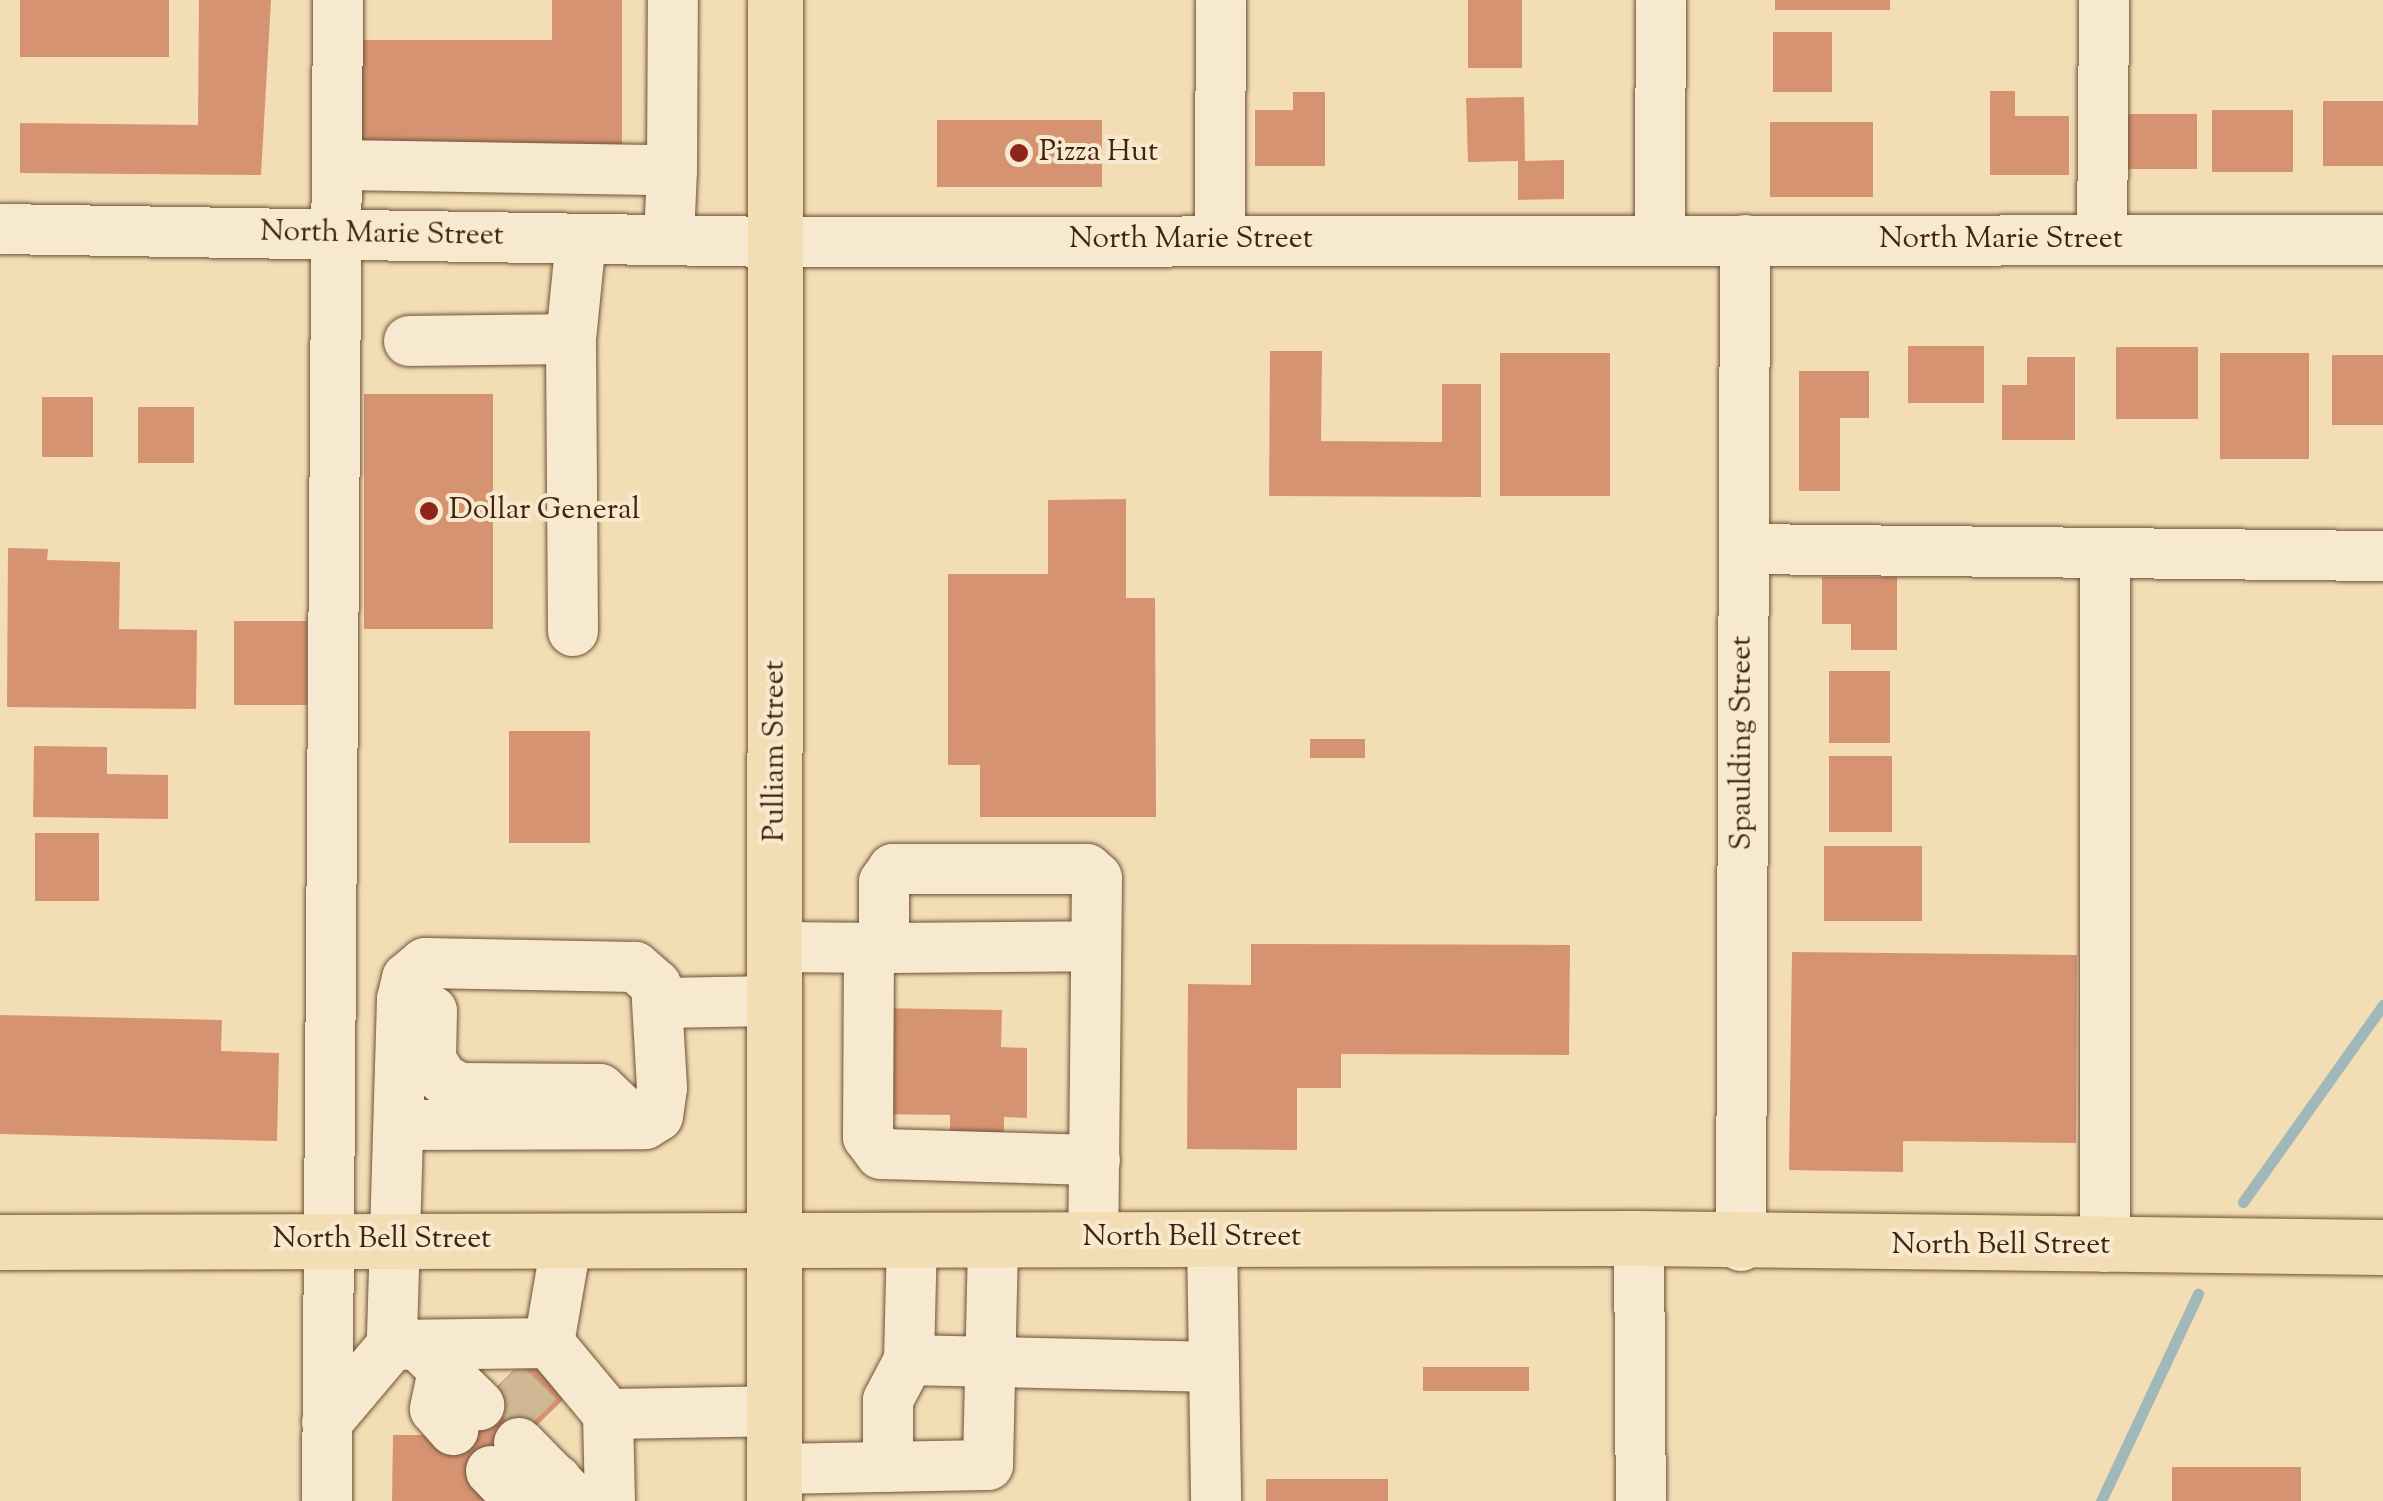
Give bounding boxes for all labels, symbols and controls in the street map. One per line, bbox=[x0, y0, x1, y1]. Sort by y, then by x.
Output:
place label: Pizza Hut bbox=[1039, 135, 1158, 171]
marker: Pizza Hut bbox=[1008, 142, 1030, 164]
street label: North Marie Street bbox=[260, 215, 504, 255]
street label: North Marie Street bbox=[1069, 222, 1313, 258]
street label: North Marie Street bbox=[1879, 222, 2123, 258]
place label: Dollar General bbox=[449, 493, 640, 529]
marker: Dollar General bbox=[418, 500, 440, 522]
street label: Spaulding Street bbox=[1725, 636, 1761, 850]
street label: Pulliam Street bbox=[758, 660, 794, 842]
street label: North Bell Street bbox=[1083, 1220, 1301, 1256]
street label: North Bell Street bbox=[273, 1222, 491, 1258]
street label: North Bell Street bbox=[1892, 1228, 2110, 1264]

